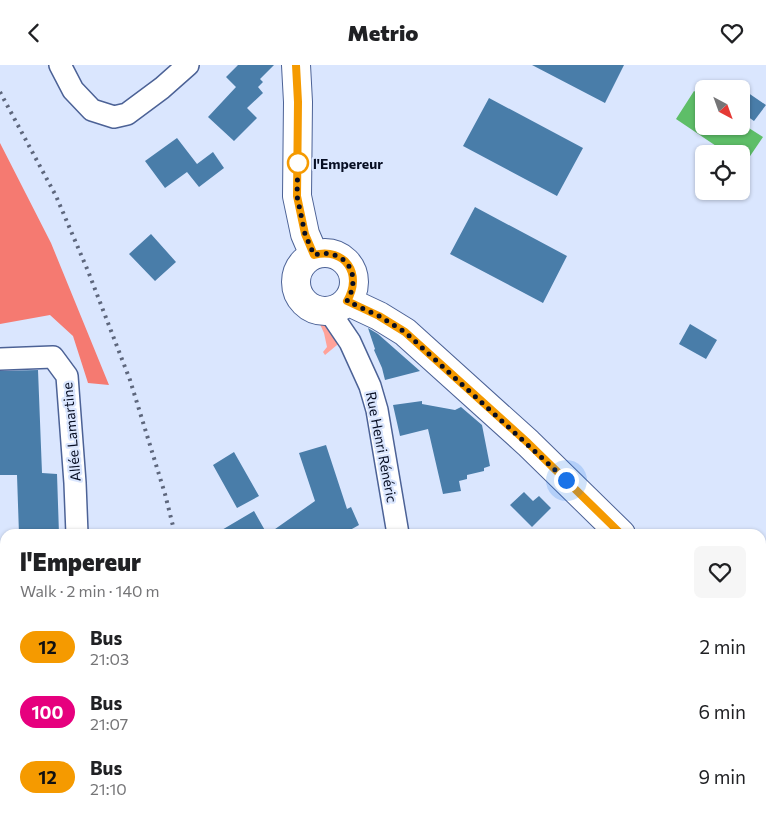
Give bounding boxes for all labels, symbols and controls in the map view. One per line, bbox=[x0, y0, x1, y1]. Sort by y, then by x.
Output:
icon: back bbox=[20, 19, 48, 47]
text: Metrio bbox=[348, 19, 418, 46]
icon: heart bbox=[718, 19, 746, 47]
north arrow bbox=[695, 80, 750, 135]
map controls bbox=[695, 80, 750, 200]
button: locate bbox=[695, 145, 750, 200]
marker: l'Empereur bbox=[287, 152, 309, 174]
place label: l'Empereur bbox=[313, 155, 383, 172]
street label: Allée Lamartine bbox=[58, 382, 84, 482]
street label: Rue Henri Rénéric bbox=[363, 390, 401, 504]
your location bbox=[554, 468, 579, 493]
button: heart bbox=[694, 546, 746, 598]
text: l'Empereur bbox=[20, 547, 141, 576]
text: Walk · 2 min · 140 m bbox=[20, 581, 159, 600]
text: Bus bbox=[90, 626, 122, 649]
text: 2 min bbox=[699, 635, 746, 658]
text: 12 bbox=[38, 636, 57, 658]
text: 21:03 bbox=[90, 649, 129, 668]
text: Bus bbox=[90, 691, 122, 714]
text: 6 min bbox=[698, 700, 746, 723]
text: 100 bbox=[31, 701, 64, 723]
text: 21:07 bbox=[90, 714, 128, 733]
text: Bus bbox=[90, 756, 122, 779]
text: 9 min bbox=[698, 765, 746, 788]
text: 12 bbox=[38, 766, 57, 788]
text: 21:10 bbox=[90, 779, 127, 798]

